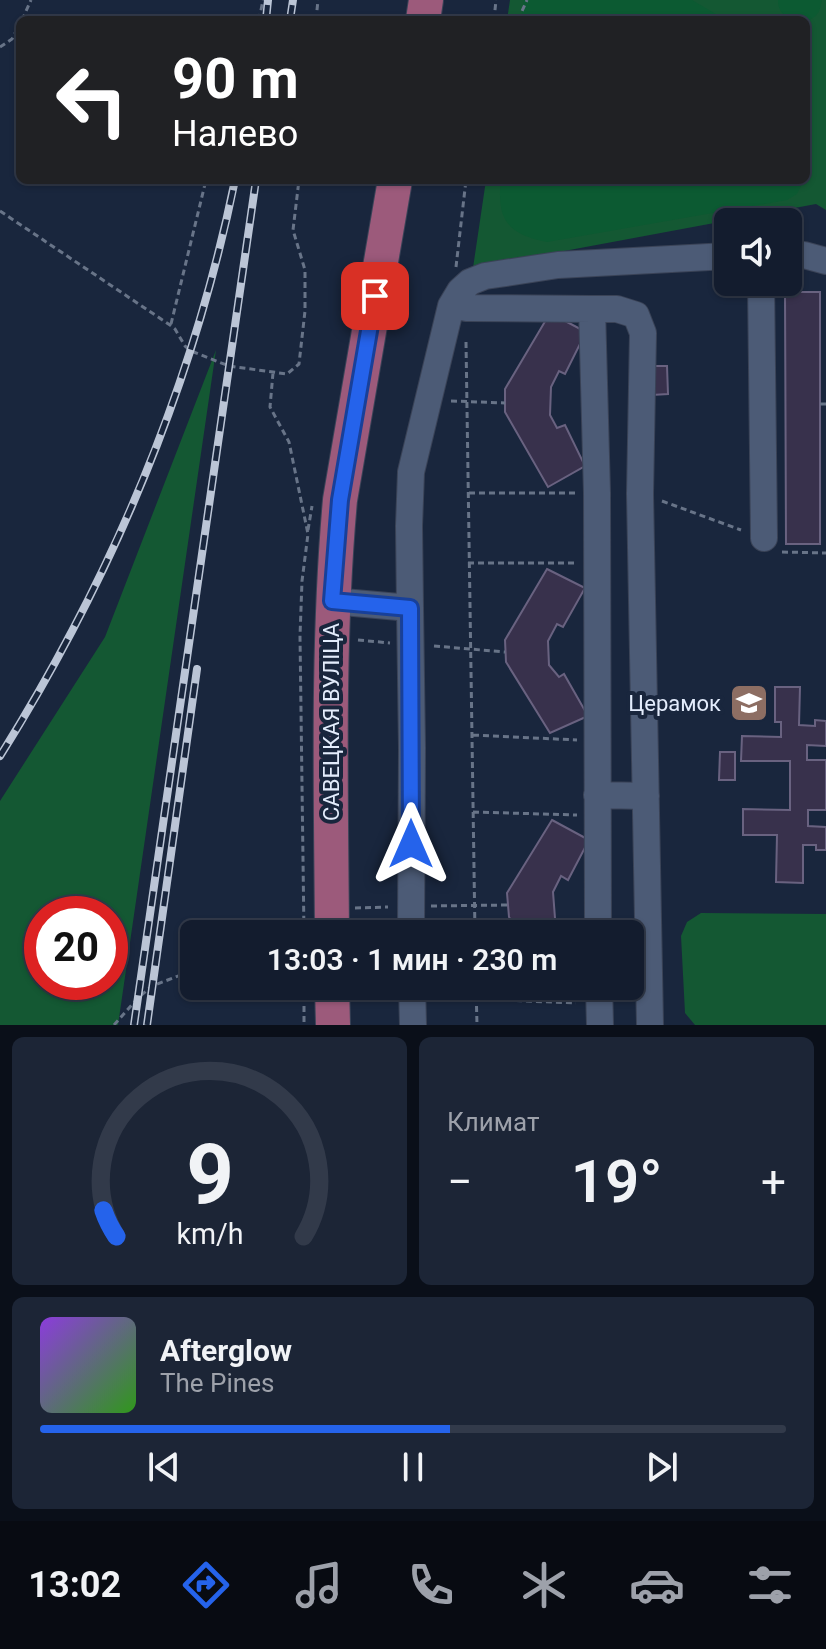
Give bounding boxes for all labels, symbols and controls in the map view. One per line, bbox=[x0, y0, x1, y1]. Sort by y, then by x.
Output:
text: 90 m bbox=[172, 46, 299, 112]
icon: left bbox=[40, 48, 144, 152]
text: Налево bbox=[172, 113, 298, 155]
map controls bbox=[714, 208, 802, 296]
button: sound bbox=[714, 208, 802, 296]
pin bbox=[341, 262, 409, 330]
icon: arrive bbox=[353, 274, 397, 318]
street label: САВЕЦКАЯ ВУЛІЦА bbox=[319, 622, 344, 821]
school or university icon: Церамок bbox=[728, 682, 770, 724]
place label: Церамок bbox=[628, 691, 721, 716]
position arrow bbox=[369, 802, 453, 886]
speed limit sign: 20 bbox=[24, 896, 128, 1000]
text: 13:03 · 1 мин · 230 m bbox=[267, 942, 557, 977]
text: Климат bbox=[447, 1107, 539, 1137]
text: 9 bbox=[186, 1126, 233, 1223]
text: 19° bbox=[571, 1146, 662, 1217]
text: − bbox=[447, 1156, 472, 1208]
text: + bbox=[761, 1156, 786, 1208]
text: km/h bbox=[176, 1217, 243, 1251]
text: Afterglow bbox=[160, 1333, 292, 1368]
text: The Pines bbox=[160, 1368, 274, 1398]
icon: previous bbox=[142, 1445, 186, 1489]
icon: pause bbox=[391, 1445, 435, 1489]
icon: next bbox=[640, 1445, 684, 1489]
icon: directions bbox=[178, 1557, 234, 1613]
icon: music bbox=[291, 1557, 347, 1613]
icon: phone bbox=[403, 1557, 459, 1613]
icon: climate bbox=[516, 1557, 572, 1613]
icon: car bbox=[629, 1557, 685, 1613]
icon: filters bbox=[742, 1557, 798, 1613]
text: 13:02 bbox=[28, 1564, 121, 1606]

